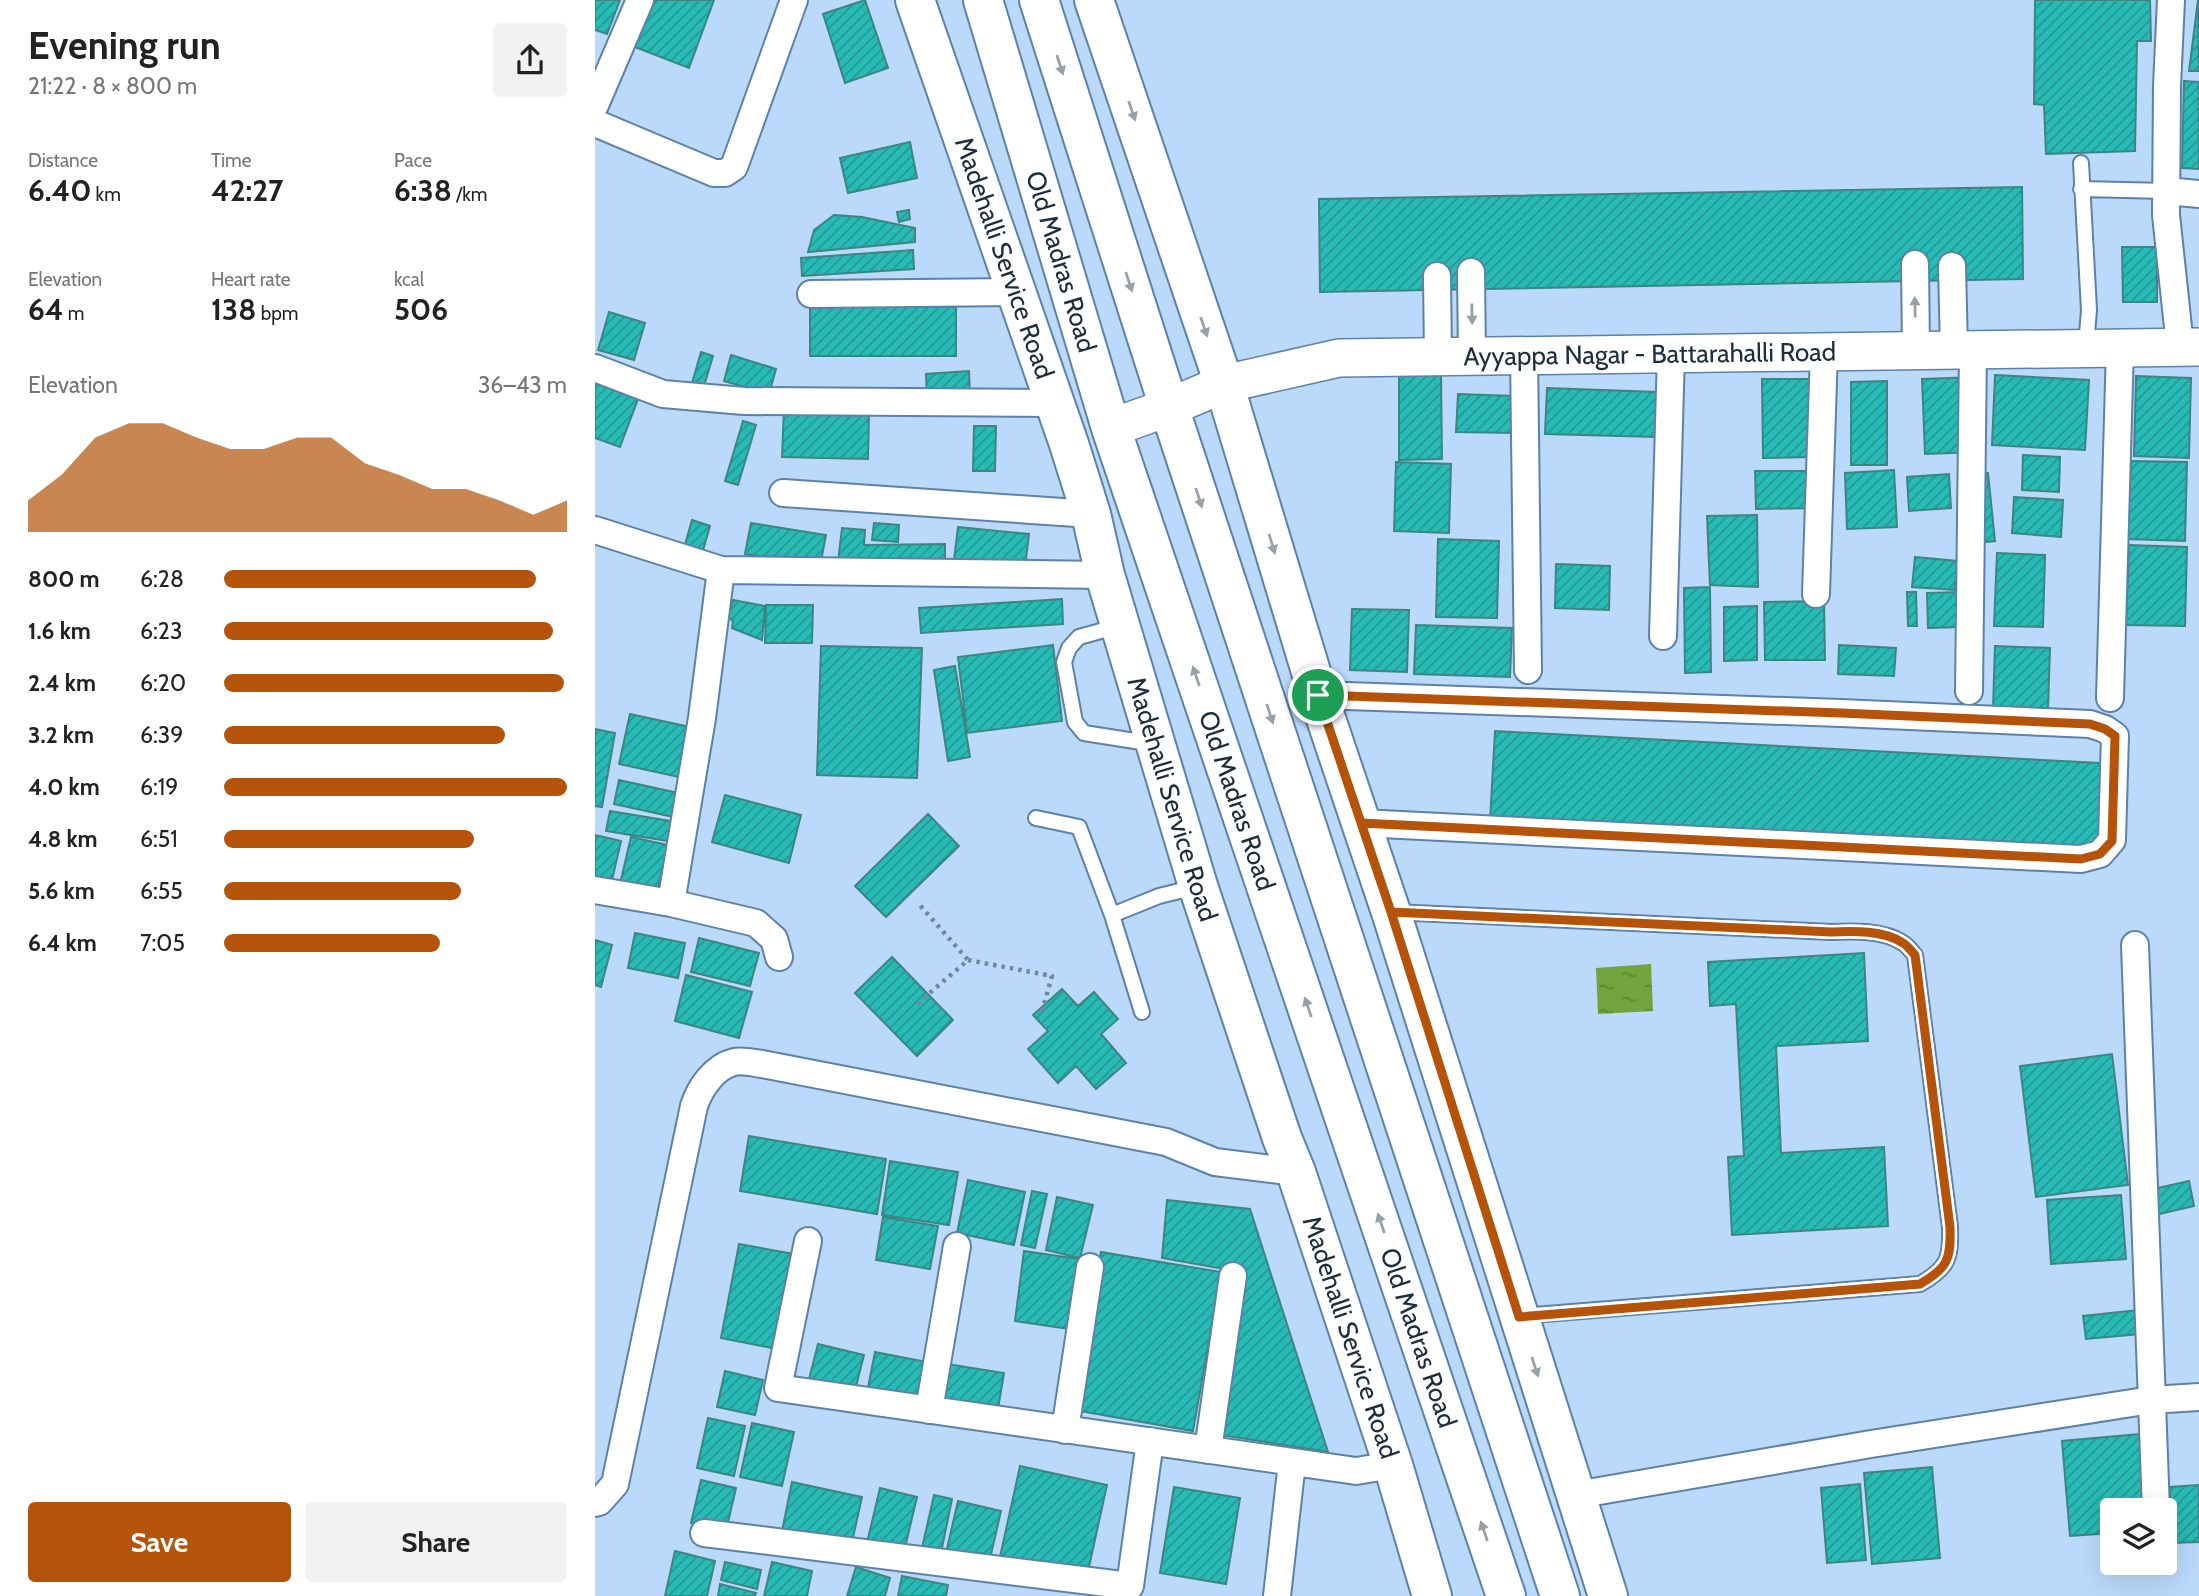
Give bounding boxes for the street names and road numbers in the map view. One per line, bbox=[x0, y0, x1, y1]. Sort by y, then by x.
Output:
street label: Madehalli Service Road bbox=[948, 133, 1061, 383]
street label: Old Madras Road bbox=[1019, 167, 1103, 356]
street label: Ayyappa Nagar - Battarahalli Road bbox=[1463, 336, 1836, 372]
street label: Madehalli Service Road bbox=[1120, 673, 1225, 926]
street label: Old Madras Road bbox=[1192, 707, 1282, 895]
street label: Madehalli Service Road bbox=[1296, 1212, 1406, 1463]
street label: Old Madras Road bbox=[1373, 1244, 1464, 1432]

